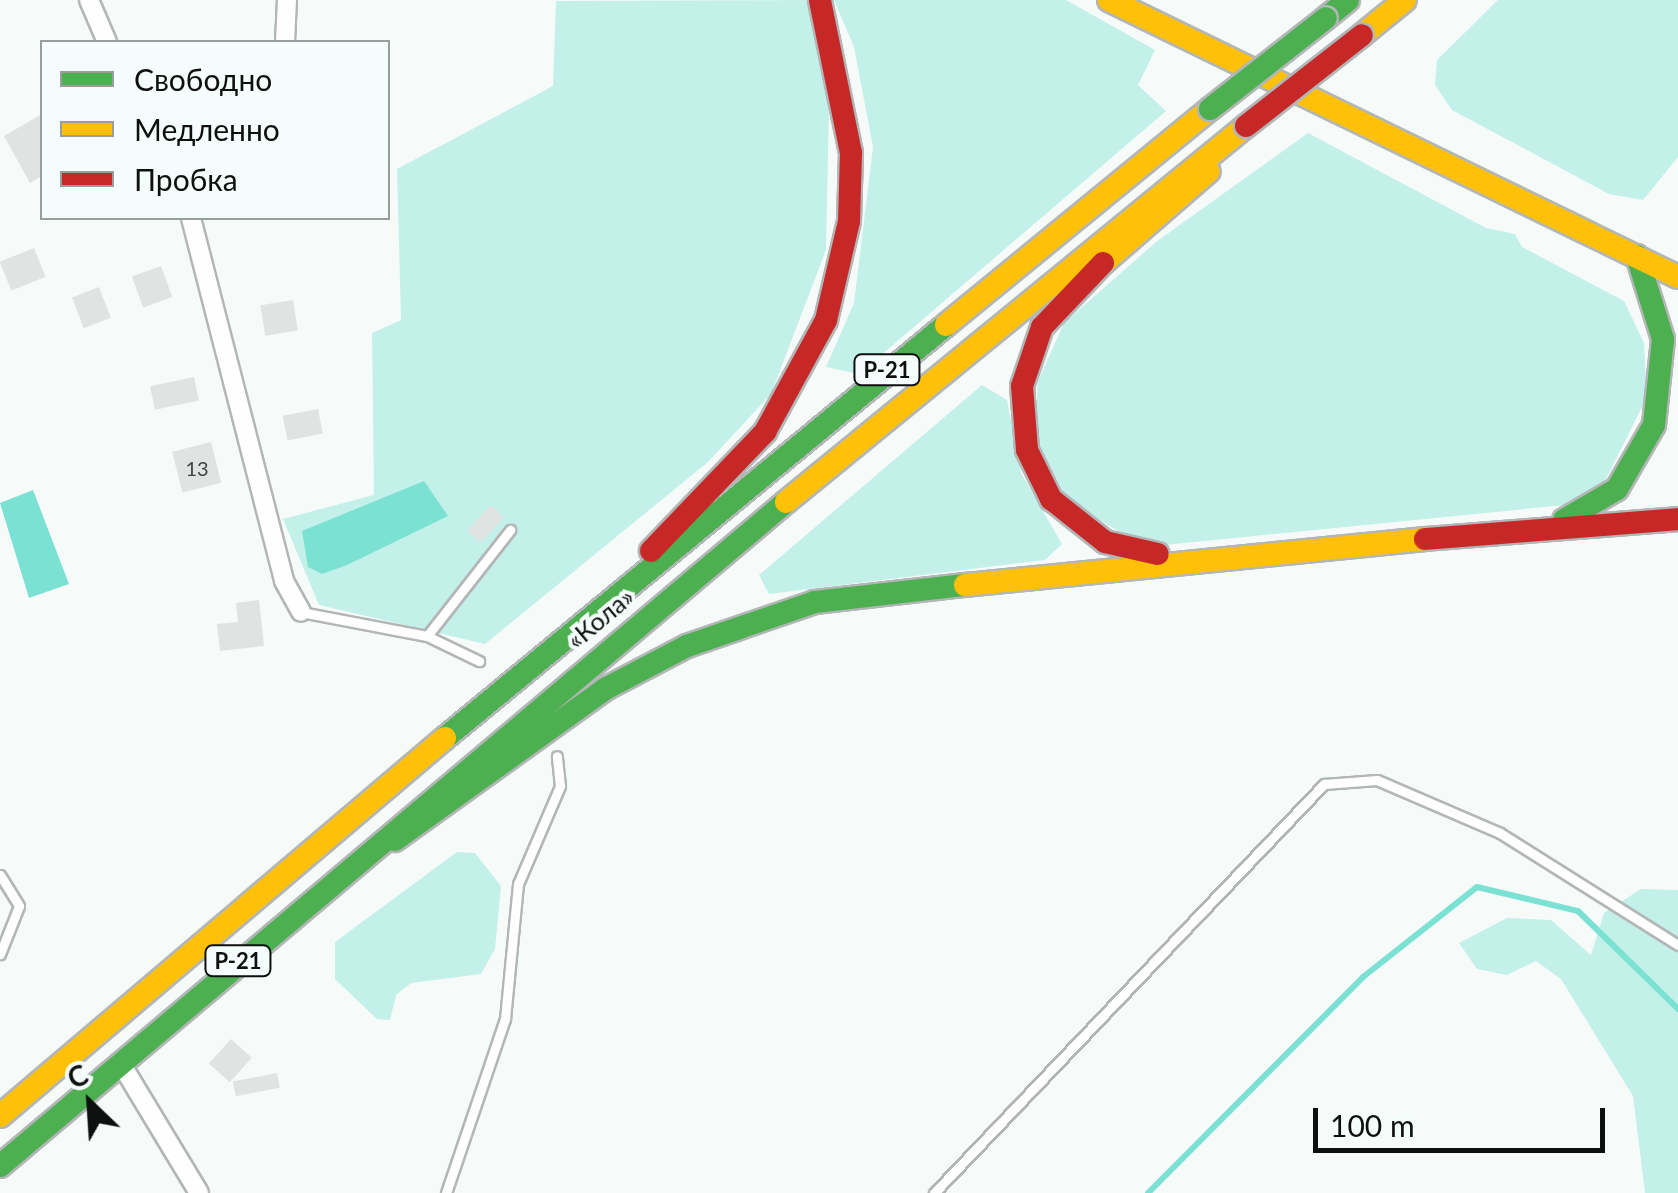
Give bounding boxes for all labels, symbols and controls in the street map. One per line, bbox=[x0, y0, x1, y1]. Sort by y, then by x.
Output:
legend bbox=[40, 40, 390, 220]
text: Свободно bbox=[134, 61, 272, 97]
text: Медленно bbox=[134, 111, 280, 147]
text: Пробка bbox=[134, 161, 238, 197]
road number: Р-21 bbox=[852, 353, 922, 387]
house number: 13 bbox=[185, 456, 209, 480]
street label: «Кола» bbox=[560, 581, 640, 655]
road number: Р-21 bbox=[203, 944, 273, 978]
north arrow bbox=[40, 1053, 140, 1153]
text: С bbox=[62, 1056, 93, 1095]
scale bar bbox=[1318, 1088, 1610, 1150]
text: 100 m bbox=[1330, 1107, 1415, 1143]

